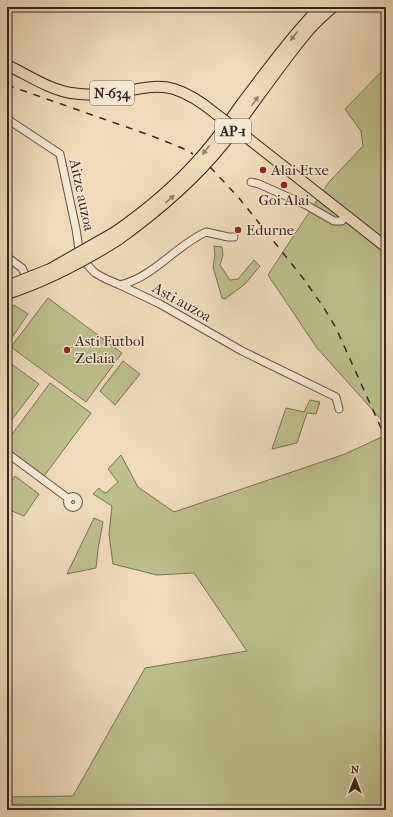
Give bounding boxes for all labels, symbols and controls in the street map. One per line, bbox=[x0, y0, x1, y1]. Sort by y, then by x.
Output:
one-way arrow bbox=[290, 30, 298, 41]
road number: N-634 bbox=[90, 81, 134, 105]
one-way arrow bbox=[251, 95, 259, 106]
road number: AP-1 bbox=[215, 119, 251, 143]
one-way arrow bbox=[202, 145, 211, 155]
street label: Aitze auzoa bbox=[65, 156, 99, 234]
place label: Alai Etxe bbox=[270, 161, 329, 179]
marker: Alai Etxe bbox=[258, 165, 268, 175]
marker: Goi Alai bbox=[279, 180, 289, 190]
place label: Goi Alai bbox=[258, 191, 310, 209]
one-way arrow bbox=[165, 194, 176, 203]
place label: Edurne bbox=[246, 221, 295, 239]
marker: Edurne bbox=[233, 225, 243, 235]
street label: Asti auzoa bbox=[148, 278, 216, 326]
place label: Asti Futbol Zelaia bbox=[74, 332, 145, 367]
marker: Asti Futbol Zelaia bbox=[62, 345, 72, 355]
north arrow bbox=[335, 759, 375, 799]
text: N bbox=[351, 763, 360, 776]

